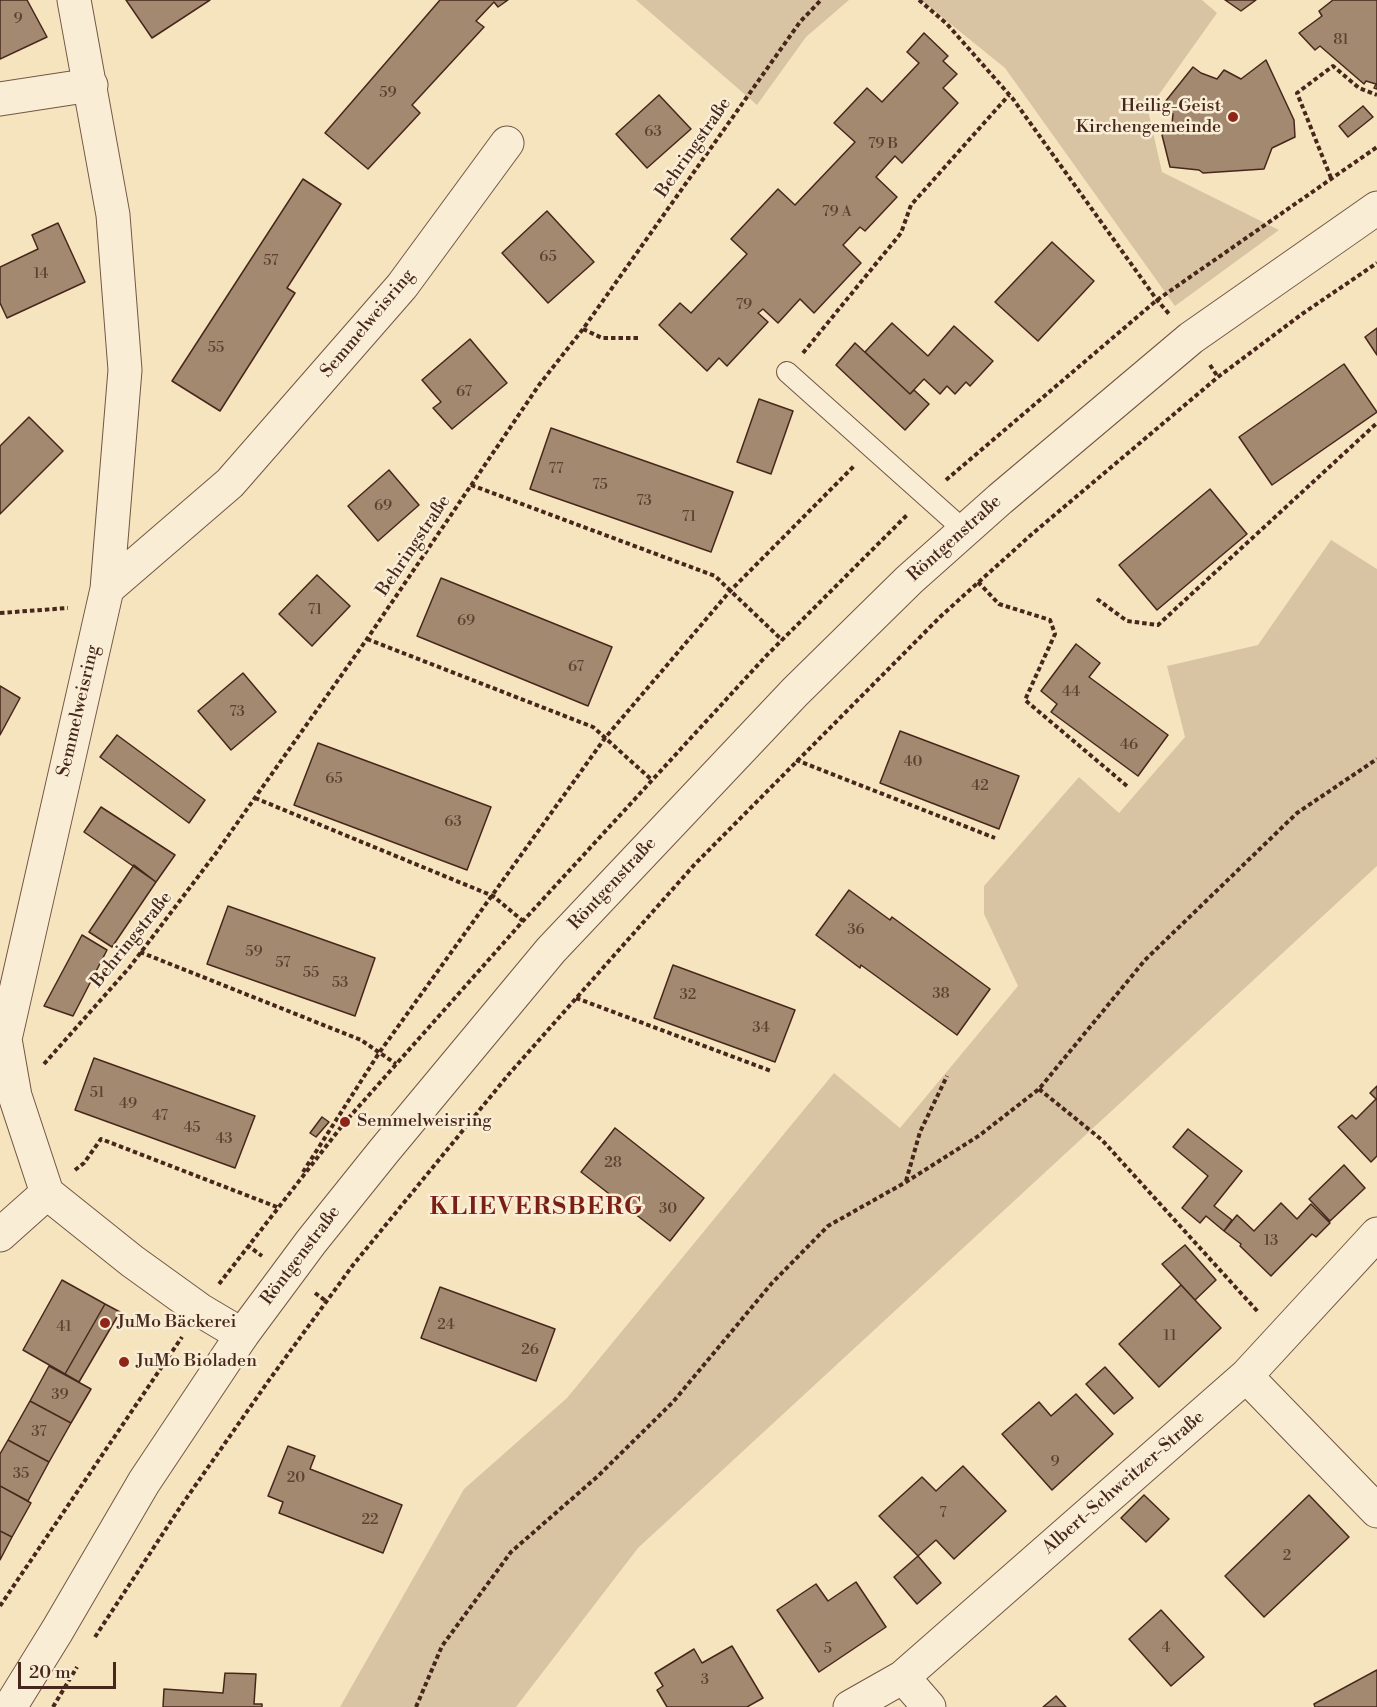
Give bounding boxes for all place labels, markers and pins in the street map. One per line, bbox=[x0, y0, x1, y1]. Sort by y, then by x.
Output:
place label: Heilig-Geist Kirchengemeinde bbox=[1076, 96, 1221, 138]
marker: Heilig-Geist Kirchengemeinde bbox=[1226, 110, 1240, 124]
place label: Semmelweisring bbox=[357, 1111, 492, 1133]
marker: Semmelweisring bbox=[338, 1115, 352, 1129]
place label: JuMo Bäckerei bbox=[117, 1312, 237, 1334]
marker: JuMo Bäckerei bbox=[98, 1316, 112, 1330]
place label: JuMo Bioladen bbox=[136, 1351, 257, 1373]
marker: JuMo Bioladen bbox=[117, 1355, 131, 1369]

